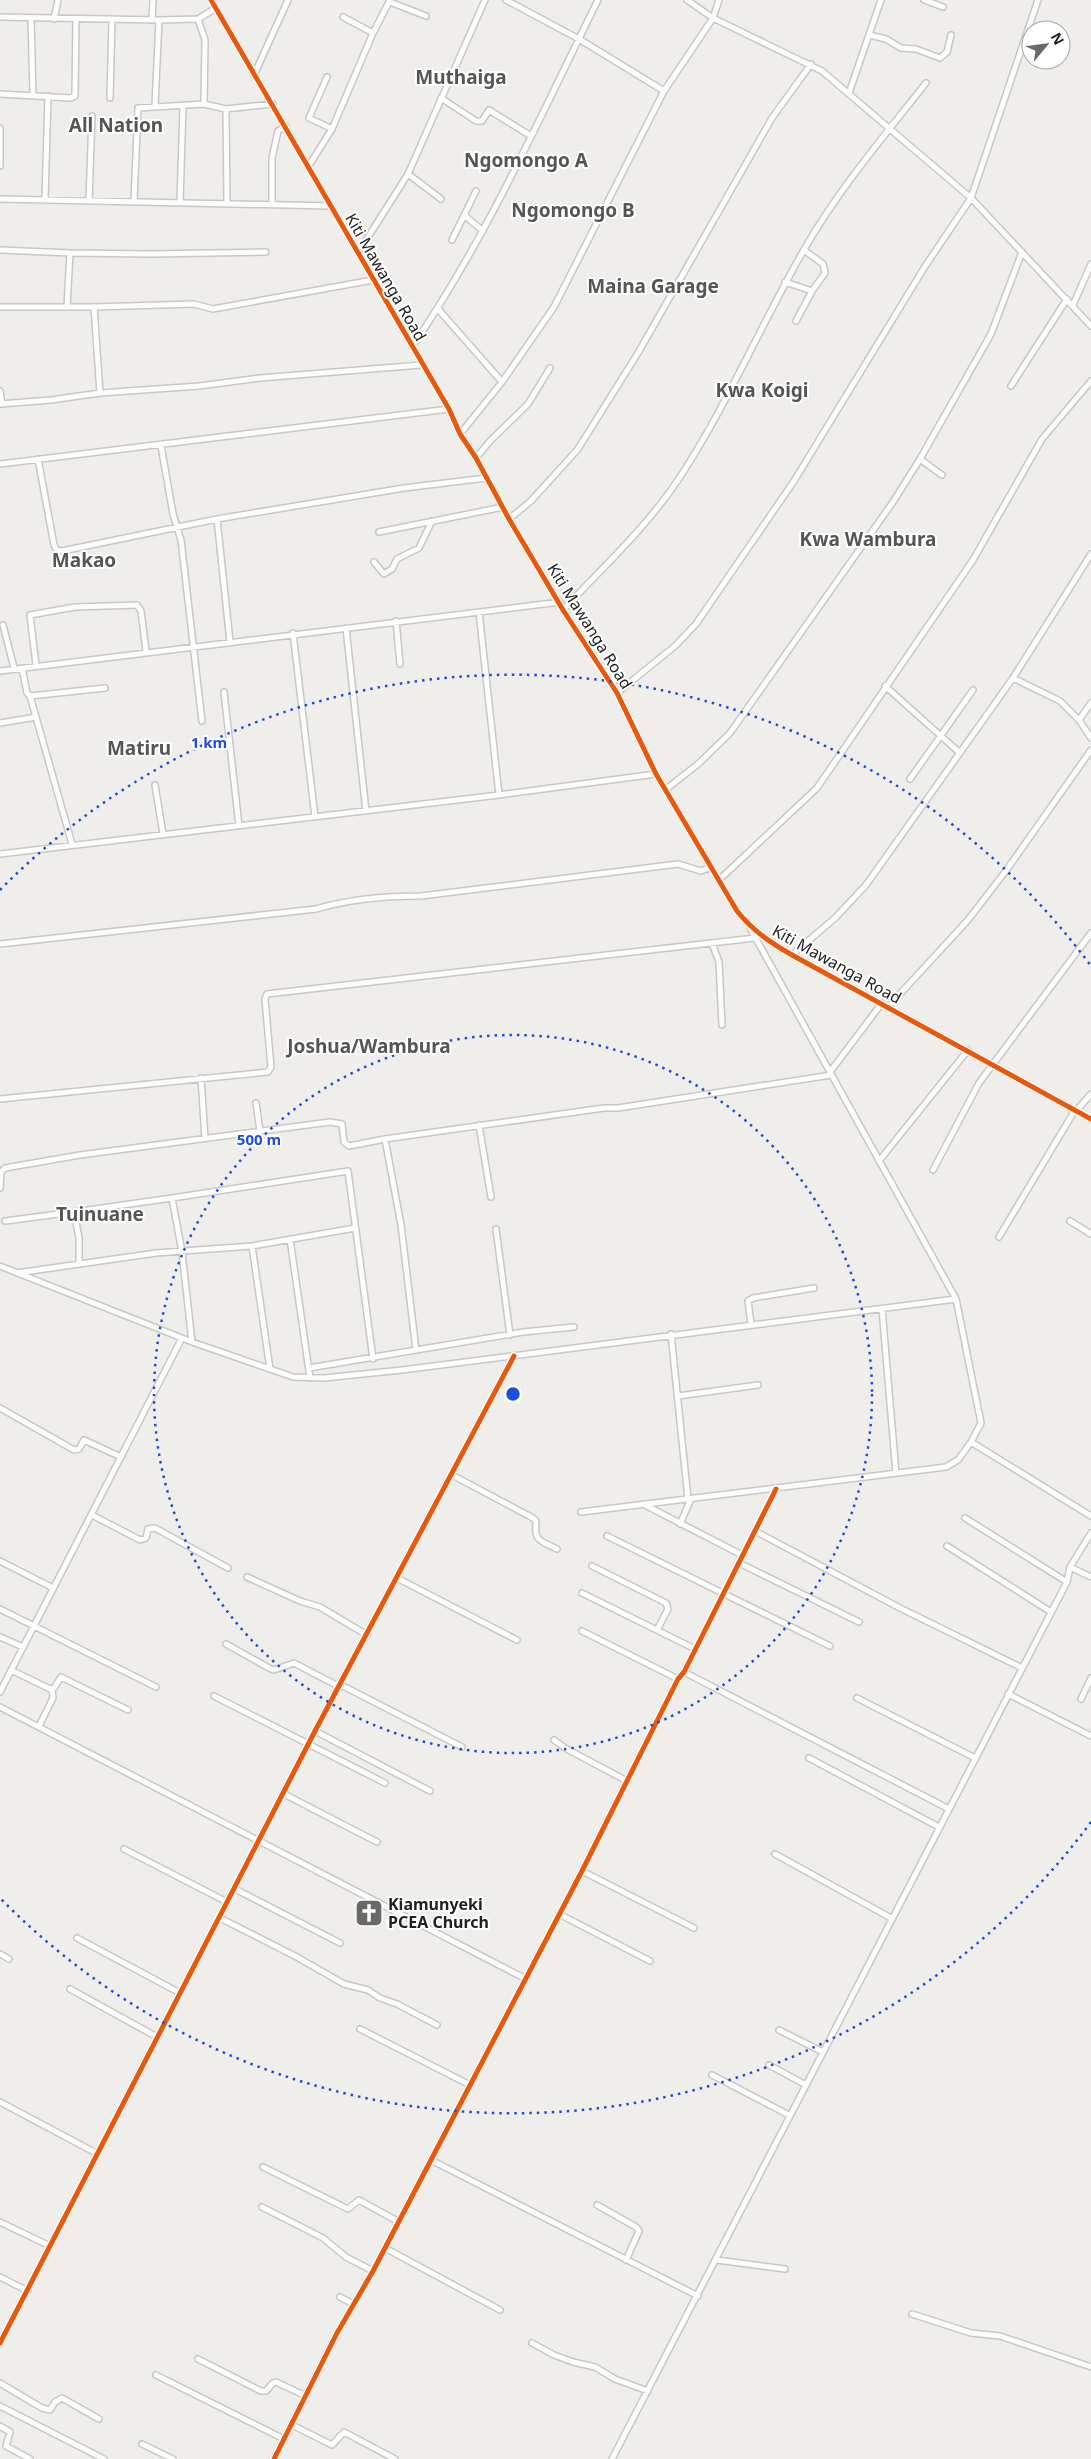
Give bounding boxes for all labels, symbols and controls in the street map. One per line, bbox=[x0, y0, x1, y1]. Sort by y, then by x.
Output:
north arrow bbox=[1021, 20, 1071, 70]
text: N bbox=[1047, 29, 1069, 48]
district label: Muthaiga bbox=[415, 64, 507, 90]
district label: All Nation bbox=[69, 112, 163, 138]
district label: Ngomongo A bbox=[464, 147, 589, 173]
district label: Ngomongo B bbox=[511, 197, 635, 223]
street label: Kiti Mawanga Road bbox=[340, 209, 432, 345]
district label: Maina Garage bbox=[587, 273, 719, 299]
district label: Kwa Koigi bbox=[715, 377, 809, 403]
district label: Kwa Wambura bbox=[800, 526, 936, 552]
district label: Makao bbox=[52, 547, 116, 573]
street label: Kiti Mawanga Road bbox=[542, 559, 638, 693]
text: 1 km bbox=[191, 732, 227, 752]
district label: Matiru bbox=[107, 735, 171, 761]
street label: Kiti Mawanga Road bbox=[768, 919, 906, 1009]
district label: Joshua/Wambura bbox=[285, 1033, 451, 1059]
text: 500 m bbox=[237, 1129, 281, 1149]
district label: Tuinuane bbox=[56, 1201, 144, 1227]
centre of rings bbox=[504, 1385, 522, 1403]
place label: Kiamunyeki PCEA Church bbox=[388, 1893, 489, 1933]
church icon: Kiamunyeki PCEA Church bbox=[354, 1898, 384, 1928]

